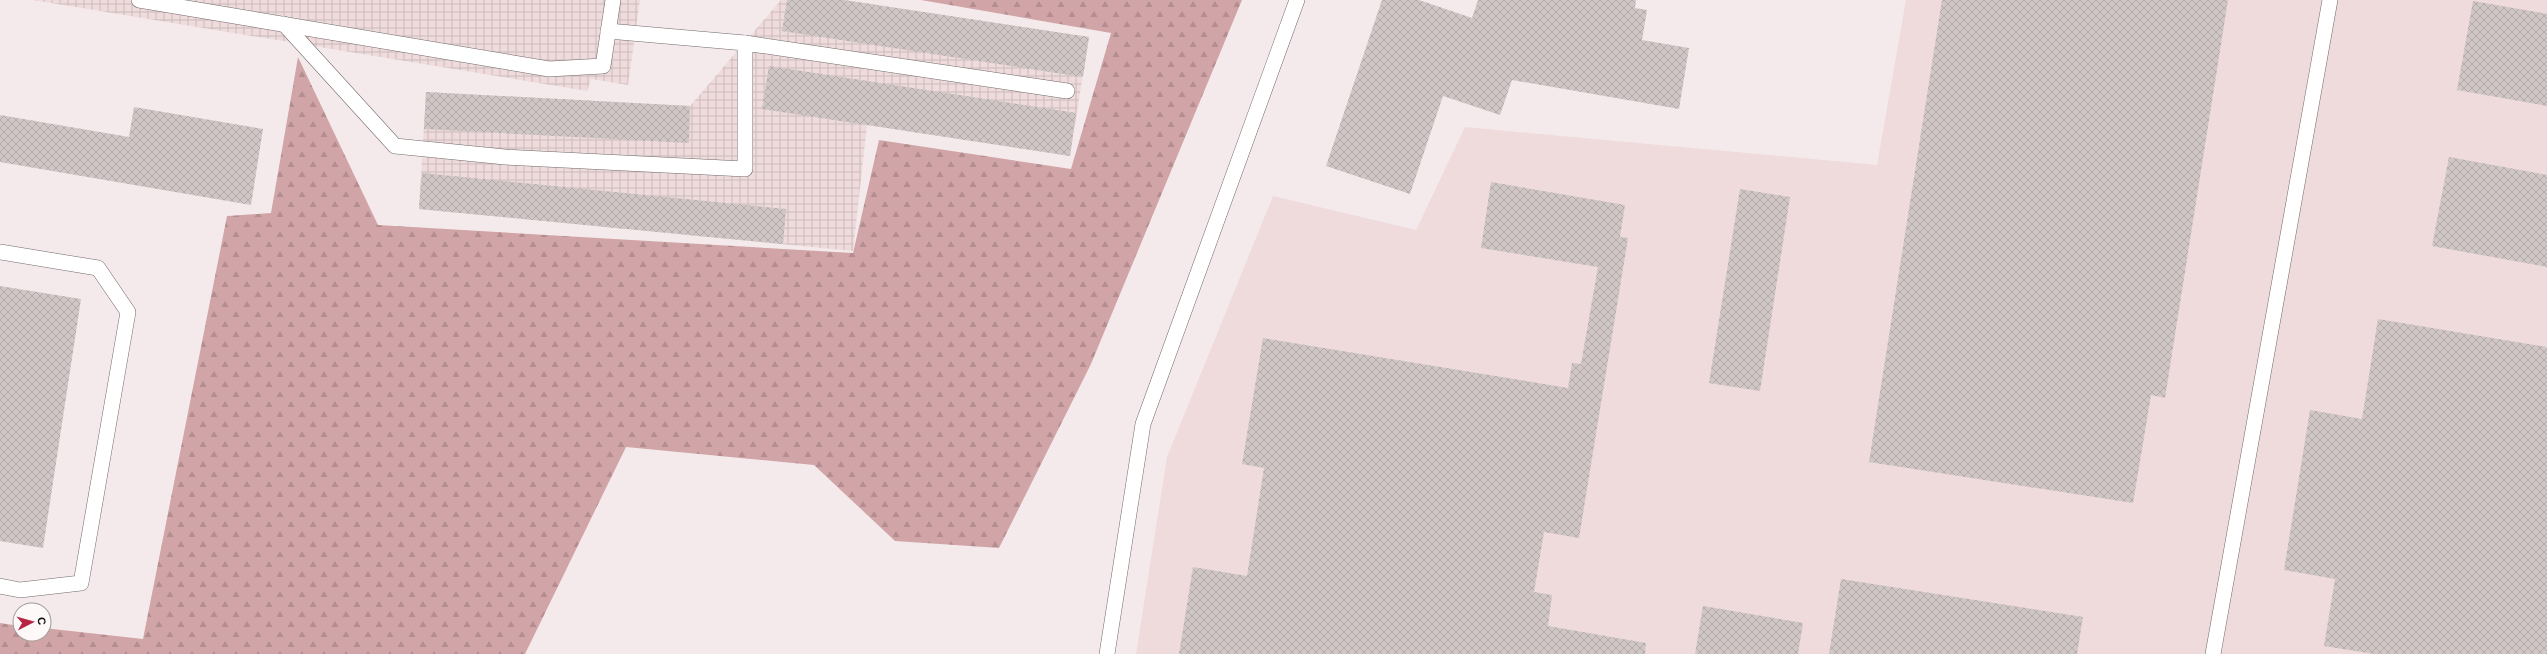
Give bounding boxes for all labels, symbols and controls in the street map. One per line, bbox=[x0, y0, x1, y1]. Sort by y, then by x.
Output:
north arrow bbox=[12, 602, 52, 642]
text: С bbox=[36, 616, 48, 626]

